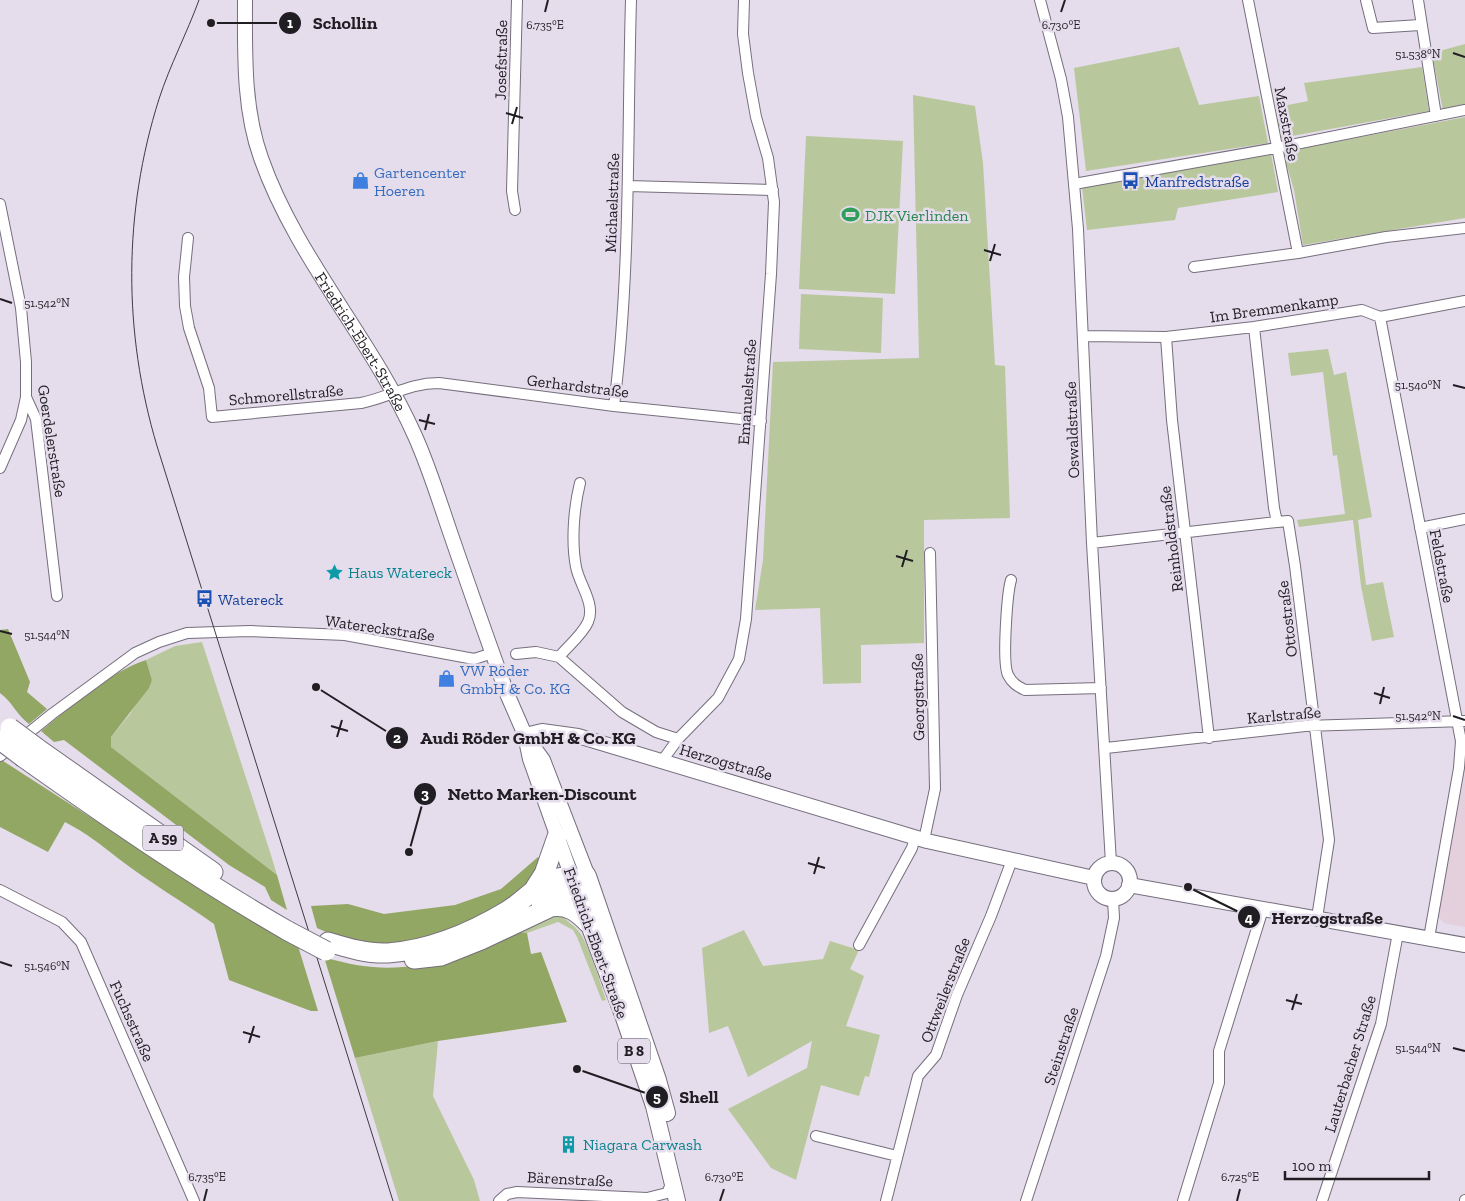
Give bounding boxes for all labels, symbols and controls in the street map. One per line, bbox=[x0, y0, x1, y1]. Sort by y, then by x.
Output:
callout: Schollin bbox=[277, 6, 387, 39]
text: Schollin bbox=[313, 12, 378, 34]
text: 1 bbox=[287, 14, 293, 32]
text: 6.735°E bbox=[526, 18, 564, 32]
text: 6.730°E bbox=[1042, 18, 1080, 32]
street label: Josefstraße bbox=[491, 20, 511, 100]
text: 51.538°N bbox=[1395, 47, 1441, 61]
street label: Maxstraße bbox=[1270, 85, 1304, 163]
street label: Michaelstraße bbox=[601, 153, 623, 253]
place label: Gartencenter Hoeren bbox=[374, 163, 467, 200]
shop icon: Gartencenter Hoeren bbox=[350, 171, 370, 191]
bus stop icon: Manfredstraße bbox=[1121, 171, 1141, 191]
place label: Manfredstraße bbox=[1145, 172, 1249, 191]
sports icon: DJK Vierlinden bbox=[841, 205, 861, 225]
place label: DJK Vierlinden bbox=[865, 206, 969, 225]
street label: Friedrich-Ebert-Straße bbox=[311, 268, 411, 414]
street label: Im Bremmenkamp bbox=[1209, 290, 1340, 326]
text: 51.542°N bbox=[24, 296, 70, 310]
street label: Emanuelstraße bbox=[734, 338, 760, 446]
street label: Gerhardstraße bbox=[526, 370, 630, 402]
text: 51.540°N bbox=[1395, 378, 1441, 392]
street label: Schmorellstraße bbox=[228, 381, 344, 409]
street label: Oswaldstraße bbox=[1061, 381, 1083, 479]
street label: Goerdelerstraße bbox=[34, 383, 70, 499]
street label: Reinholdstraße bbox=[1155, 485, 1187, 593]
street label: Feldstraße bbox=[1426, 528, 1458, 604]
place icon: Haus Watereck bbox=[324, 562, 344, 582]
place label: Haus Watereck bbox=[348, 563, 453, 582]
street label: Ottostraße bbox=[1273, 580, 1301, 658]
bus stop icon: Watereck bbox=[194, 589, 214, 609]
place label: Watereck bbox=[218, 590, 284, 609]
street label: Watereckstraße bbox=[324, 611, 436, 645]
text: 51.544°N bbox=[24, 628, 70, 642]
street label: Georgstraße bbox=[908, 653, 928, 741]
place label: VW Röder GmbH & Co. KG bbox=[459, 661, 570, 698]
shop icon: VW Röder GmbH & Co. KG bbox=[436, 669, 456, 689]
street label: Karlstraße bbox=[1246, 702, 1322, 728]
text: 51.542°N bbox=[1395, 709, 1441, 723]
callout: Audi Röder GmbH & Co. KG bbox=[385, 721, 646, 754]
text: Audi Röder GmbH & Co. KG bbox=[420, 727, 636, 749]
text: 2 bbox=[393, 729, 401, 747]
street label: Herzogstraße bbox=[677, 740, 775, 784]
callout: Netto Marken-Discount bbox=[413, 778, 647, 811]
text: Netto Marken-Discount bbox=[448, 783, 637, 805]
text: 3 bbox=[421, 785, 429, 803]
road number: A 59 bbox=[143, 826, 183, 850]
street label: Friedrich-Ebert-Straße bbox=[560, 865, 632, 1021]
callout: Herzogstraße bbox=[1236, 901, 1393, 934]
text: Herzogstraße bbox=[1271, 907, 1383, 929]
text: 4 bbox=[1245, 909, 1254, 927]
street label: Ottweilerstraße bbox=[916, 935, 974, 1045]
text: 51.546°N bbox=[24, 959, 70, 973]
street label: Fuchsstraße bbox=[106, 978, 158, 1064]
street label: Lauterbacher Straße bbox=[1320, 993, 1380, 1135]
street label: Steinstraße bbox=[1039, 1005, 1083, 1087]
road number: B 8 bbox=[618, 1038, 650, 1064]
text: 51.544°N bbox=[1395, 1041, 1441, 1055]
callout: Shell bbox=[644, 1080, 729, 1113]
text: Shell bbox=[679, 1086, 719, 1108]
text: 5 bbox=[653, 1088, 661, 1106]
building icon: Niagara Carwash bbox=[559, 1134, 579, 1154]
place label: Niagara Carwash bbox=[583, 1135, 702, 1154]
scale bar bbox=[1285, 1148, 1429, 1180]
text: 100 m bbox=[1292, 1157, 1331, 1175]
street label: Bärenstraße bbox=[526, 1167, 614, 1191]
text: 6.735°E bbox=[188, 1170, 226, 1184]
text: 6.730°E bbox=[705, 1170, 743, 1184]
text: 6.725°E bbox=[1221, 1170, 1259, 1184]

